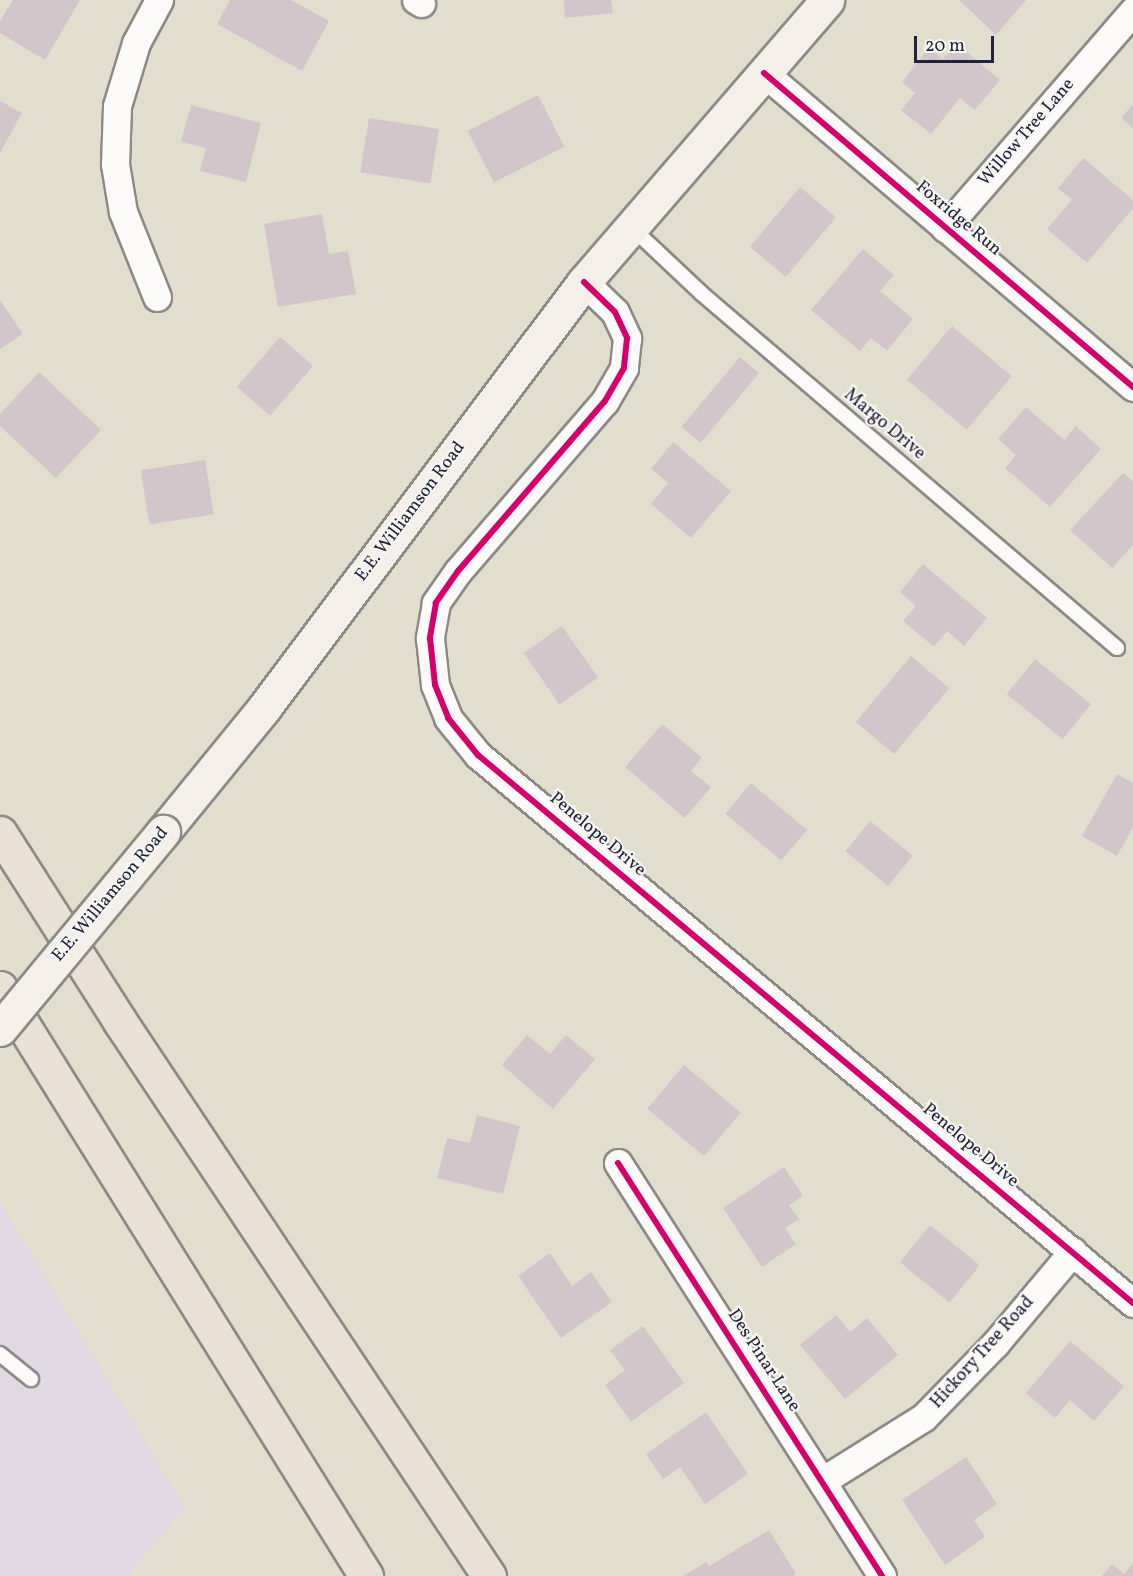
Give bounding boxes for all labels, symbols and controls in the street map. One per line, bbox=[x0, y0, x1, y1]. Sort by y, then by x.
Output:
scale bar bbox=[917, 24, 996, 62]
text: 20 m bbox=[925, 34, 965, 59]
street label: Willow Tree Lane bbox=[974, 74, 1080, 192]
street label: Foxridge Run bbox=[911, 177, 1005, 261]
street label: Margo Drive bbox=[839, 385, 929, 465]
street label: E.E. Williamson Road bbox=[351, 438, 471, 586]
street label: Penelope Drive bbox=[544, 788, 650, 882]
street label: E.E. Williamson Road bbox=[48, 823, 174, 967]
street label: Penelope Drive bbox=[917, 1099, 1023, 1193]
street label: Hickory Tree Road bbox=[926, 1292, 1040, 1414]
street label: Des Pinar Lane bbox=[722, 1306, 804, 1416]

